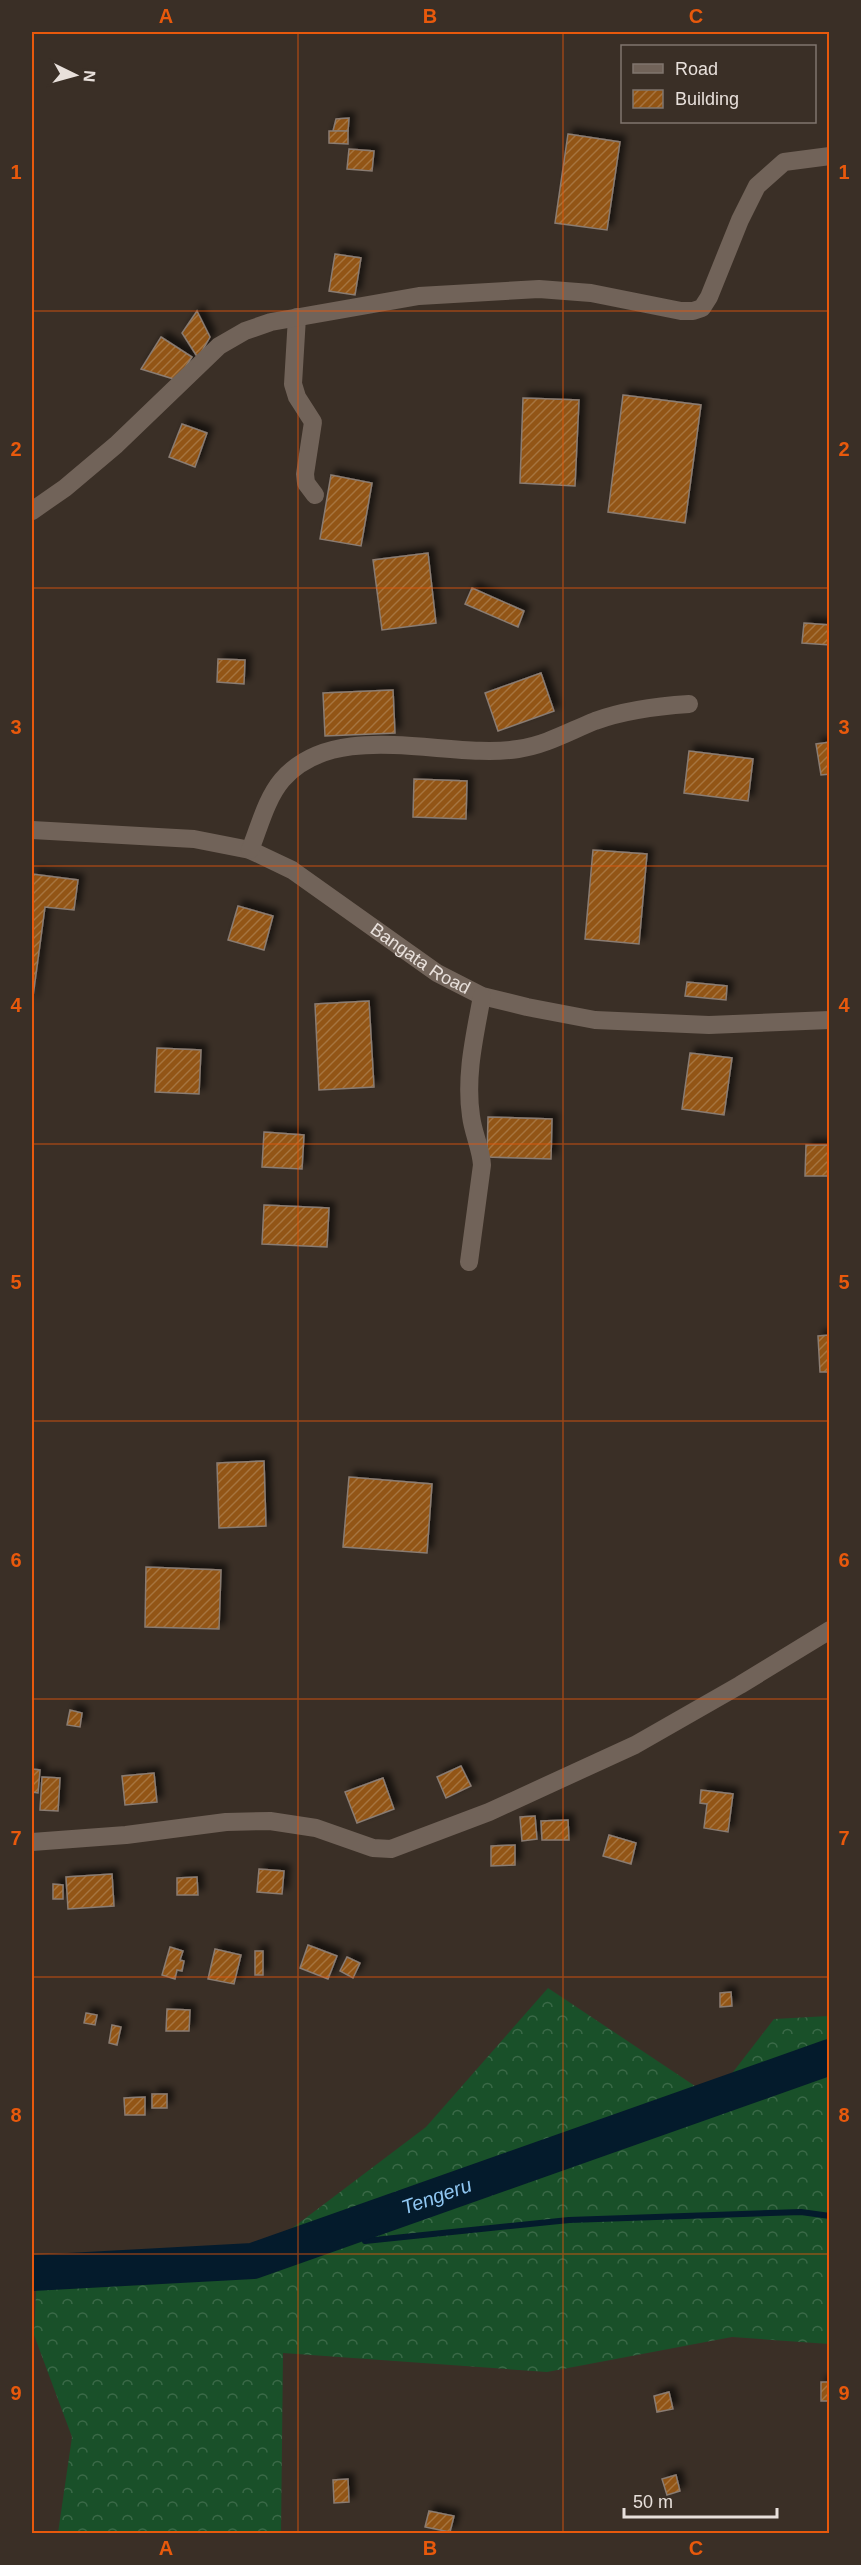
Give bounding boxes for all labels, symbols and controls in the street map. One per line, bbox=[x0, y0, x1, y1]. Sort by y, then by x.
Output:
text: A bbox=[159, 5, 173, 27]
text: B bbox=[423, 5, 437, 27]
text: C bbox=[689, 5, 703, 27]
north arrow bbox=[45, 45, 105, 105]
legend bbox=[621, 45, 816, 123]
text: Road bbox=[675, 59, 718, 79]
text: N bbox=[80, 70, 98, 83]
text: Building bbox=[675, 89, 739, 109]
text: 1 bbox=[10, 161, 22, 183]
text: 1 bbox=[838, 161, 850, 183]
text: 2 bbox=[10, 438, 22, 460]
text: 2 bbox=[838, 438, 850, 460]
text: 3 bbox=[10, 716, 22, 738]
text: 3 bbox=[838, 716, 850, 738]
street label: Bangata Road bbox=[367, 919, 474, 998]
text: 4 bbox=[10, 994, 22, 1016]
text: 4 bbox=[838, 994, 850, 1016]
text: 5 bbox=[10, 1271, 22, 1293]
text: 5 bbox=[838, 1271, 850, 1293]
text: 6 bbox=[10, 1549, 22, 1571]
text: 6 bbox=[838, 1549, 850, 1571]
text: 7 bbox=[10, 1827, 22, 1849]
text: 7 bbox=[838, 1827, 850, 1849]
text: 8 bbox=[10, 2104, 22, 2126]
text: 8 bbox=[838, 2104, 850, 2126]
water label: Tengeru bbox=[399, 2174, 474, 2219]
text: 9 bbox=[10, 2382, 22, 2404]
text: 9 bbox=[838, 2382, 850, 2404]
scale bar bbox=[624, 2481, 777, 2519]
text: 50 m bbox=[633, 2492, 673, 2512]
text: A bbox=[159, 2537, 173, 2559]
text: B bbox=[423, 2537, 437, 2559]
text: C bbox=[689, 2537, 703, 2559]

